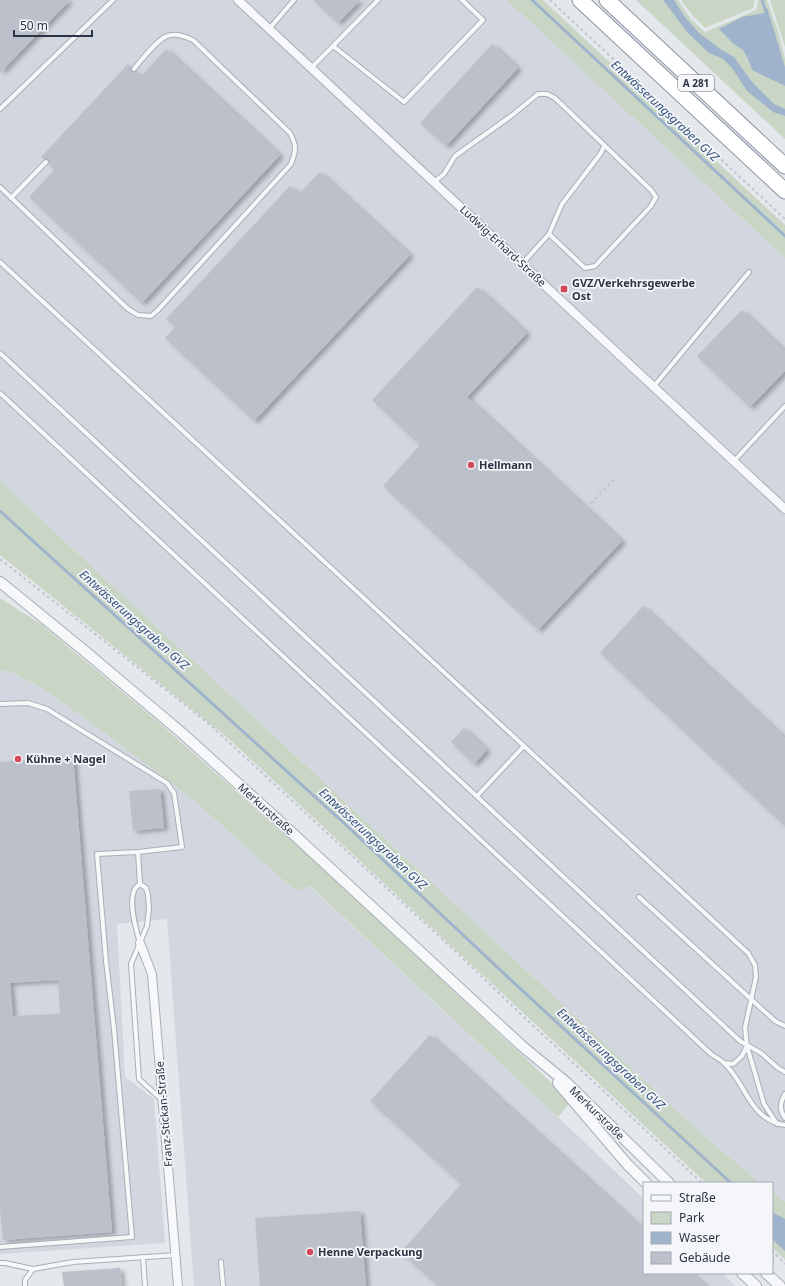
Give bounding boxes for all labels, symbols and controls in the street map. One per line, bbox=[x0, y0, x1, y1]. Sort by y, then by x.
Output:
scale bar bbox=[14, 12, 92, 38]
text: 50 m bbox=[20, 17, 48, 34]
water label: Entwässerungsgraben GVZ bbox=[608, 56, 724, 166]
road number: A 281 bbox=[678, 75, 714, 91]
street label: Ludwig-Erhard-Straße bbox=[457, 202, 550, 290]
place label: GVZ/Verkehrsgewerbe Ost bbox=[572, 275, 696, 303]
marker: GVZ/Verkehrsgewerbe Ost bbox=[559, 284, 569, 294]
place label: Hellmann bbox=[479, 457, 532, 472]
marker: Hellmann bbox=[466, 460, 476, 470]
water label: Entwässerungsgraben GVZ bbox=[76, 566, 193, 674]
place label: Kühne + Nagel bbox=[26, 751, 106, 766]
marker: Kühne + Nagel bbox=[13, 754, 23, 764]
street label: Merkurstraße bbox=[235, 779, 298, 838]
water label: Entwässerungsgraben GVZ bbox=[316, 784, 432, 894]
water label: Entwässerungsgraben GVZ bbox=[554, 1004, 670, 1114]
street label: Franz-Stickan-Straße bbox=[151, 1061, 176, 1167]
street label: Merkurstraße bbox=[567, 1083, 628, 1143]
legend bbox=[643, 1182, 773, 1274]
text: Straße bbox=[679, 1189, 716, 1206]
text: Park bbox=[679, 1209, 705, 1226]
text: Wasser bbox=[679, 1229, 720, 1246]
place label: Henne Verpackung bbox=[318, 1244, 422, 1259]
marker: Henne Verpackung bbox=[305, 1247, 315, 1257]
text: Gebäude bbox=[679, 1249, 730, 1266]

